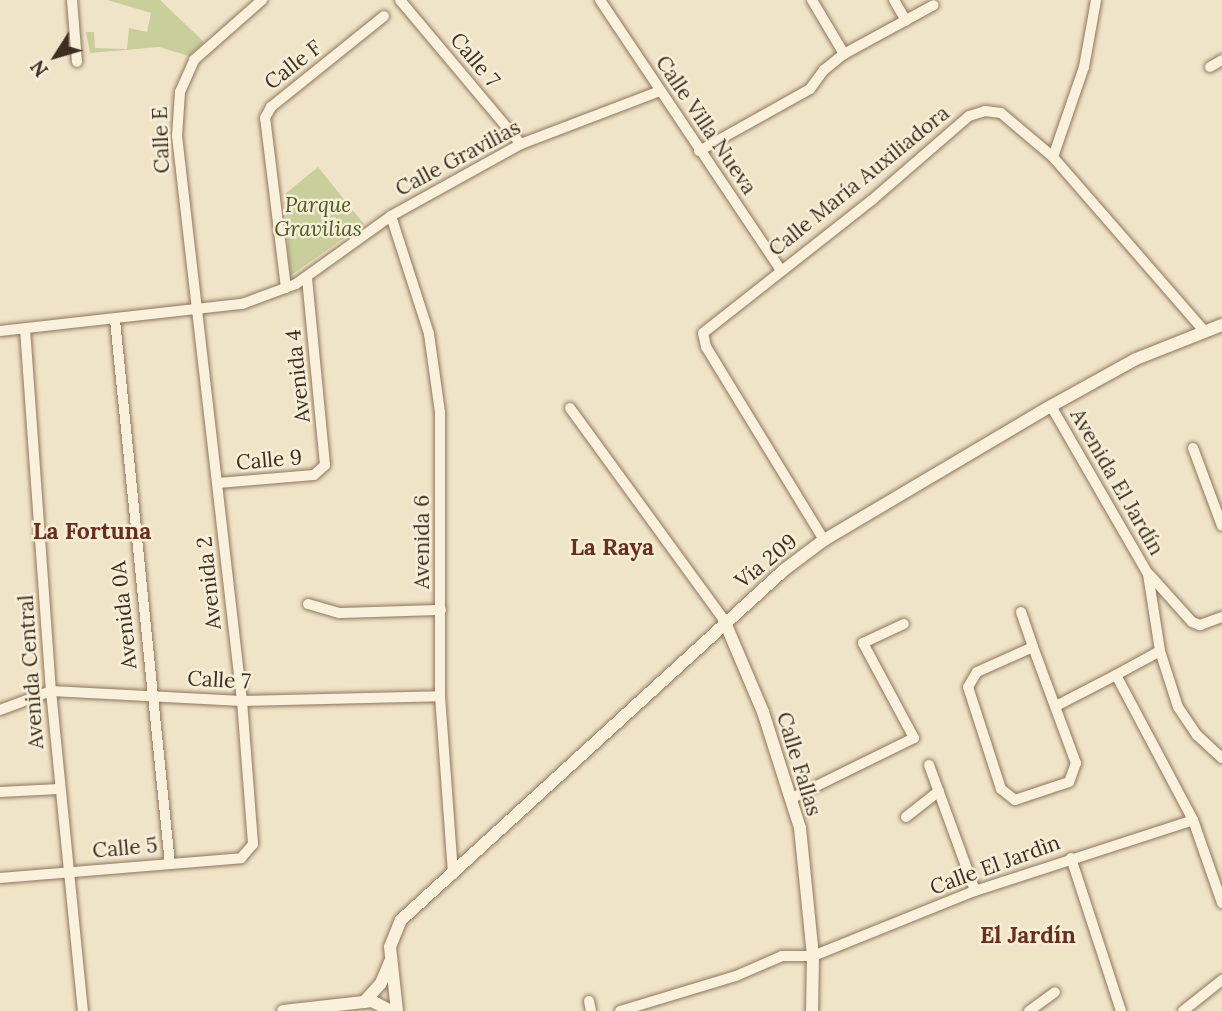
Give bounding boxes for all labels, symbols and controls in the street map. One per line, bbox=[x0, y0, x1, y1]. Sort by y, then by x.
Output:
north arrow bbox=[21, 21, 91, 91]
street label: Calle 7 bbox=[445, 28, 505, 92]
street label: Calle F bbox=[259, 35, 327, 95]
street label: Calle Villa Nueva bbox=[650, 51, 762, 199]
text: N bbox=[25, 56, 53, 82]
street label: Calle María Auxiliadora bbox=[764, 100, 954, 262]
street label: Calle E bbox=[147, 106, 175, 174]
street label: Calle Gravilias bbox=[391, 114, 525, 202]
park label: Parque Gravilias bbox=[274, 192, 362, 242]
street label: Avenida 4 bbox=[281, 328, 315, 424]
street label: Avenida El Jardín bbox=[1065, 404, 1169, 560]
street label: Calle 9 bbox=[235, 445, 303, 475]
street label: Avenida 6 bbox=[409, 495, 435, 589]
district label: La Fortuna bbox=[33, 517, 151, 545]
street label: Vía 209 bbox=[730, 529, 802, 593]
district label: La Raya bbox=[570, 533, 654, 561]
street label: Avenida 2 bbox=[192, 535, 226, 631]
street label: Avenida 0A bbox=[106, 560, 142, 670]
street label: Avenida Central bbox=[13, 594, 49, 750]
street label: Calle 7 bbox=[187, 666, 251, 694]
street label: Calle Fallas bbox=[771, 709, 827, 819]
street label: Calle El Jardìn bbox=[926, 830, 1064, 900]
street label: Calle 5 bbox=[91, 833, 159, 863]
district label: El Jardín bbox=[980, 921, 1076, 949]

